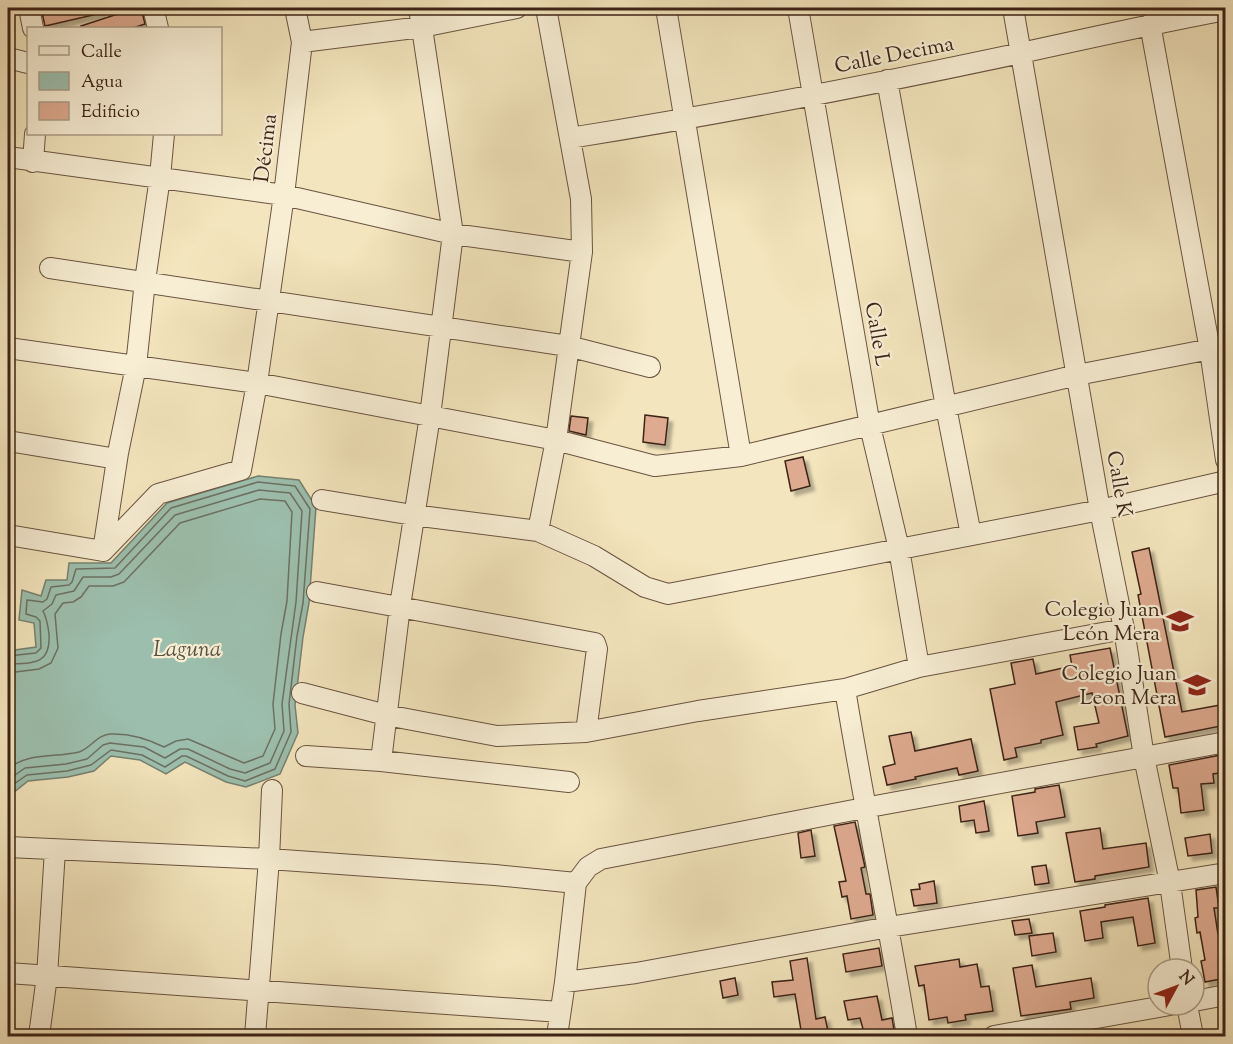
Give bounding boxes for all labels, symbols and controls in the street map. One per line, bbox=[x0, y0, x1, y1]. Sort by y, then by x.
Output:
legend bbox=[27, 27, 222, 135]
street label: Calle Decima bbox=[832, 30, 957, 82]
text: Calle bbox=[81, 40, 122, 66]
text: Agua bbox=[81, 70, 123, 96]
text: Edificio bbox=[81, 100, 140, 126]
street label: Décima bbox=[248, 112, 286, 184]
street label: Calle L bbox=[856, 300, 896, 369]
street label: Calle K bbox=[1097, 449, 1139, 520]
place label: Colegio Juan León Mera bbox=[1045, 596, 1160, 650]
school or university icon: Colegio Juan León Mera bbox=[1165, 606, 1195, 636]
water label: Laguna bbox=[153, 635, 221, 667]
place label: Colegio Juan Leon Mera bbox=[1062, 660, 1177, 714]
school or university icon: Colegio Juan Leon Mera bbox=[1182, 670, 1212, 700]
north arrow bbox=[1146, 957, 1206, 1017]
text: N bbox=[1173, 966, 1198, 991]

